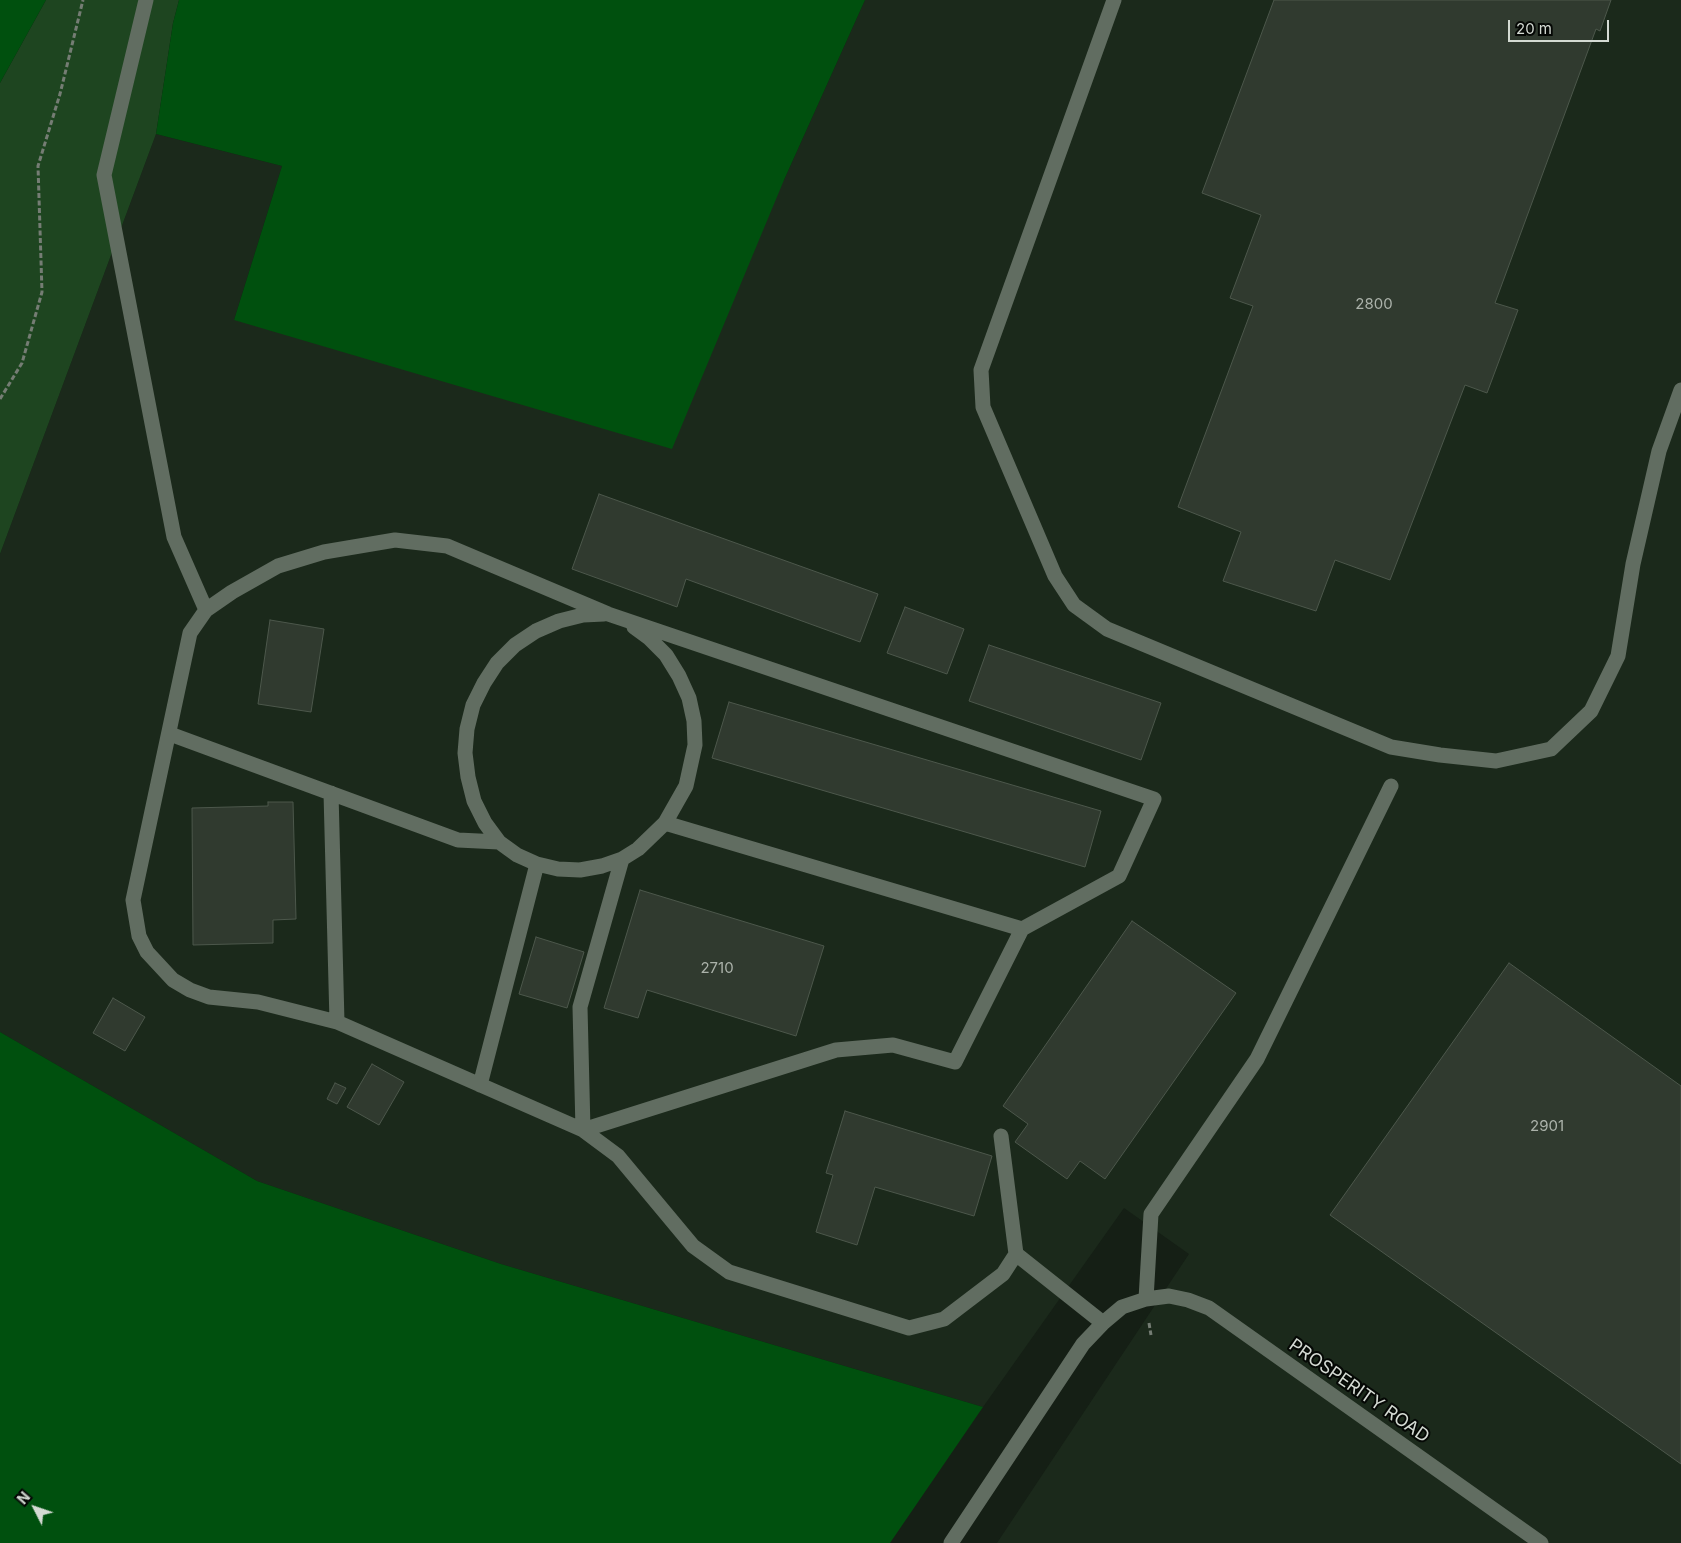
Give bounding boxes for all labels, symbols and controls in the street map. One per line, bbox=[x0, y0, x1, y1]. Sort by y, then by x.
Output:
scale bar bbox=[1511, 10, 1612, 42]
text: 20 m bbox=[1516, 19, 1552, 38]
house number: 2800 bbox=[1355, 295, 1393, 313]
house number: 2710 bbox=[700, 959, 734, 977]
house number: 2901 bbox=[1530, 1117, 1564, 1135]
street label: PROSPERITY ROAD bbox=[1285, 1334, 1433, 1448]
north arrow bbox=[10, 1483, 60, 1533]
text: N bbox=[13, 1488, 33, 1507]

